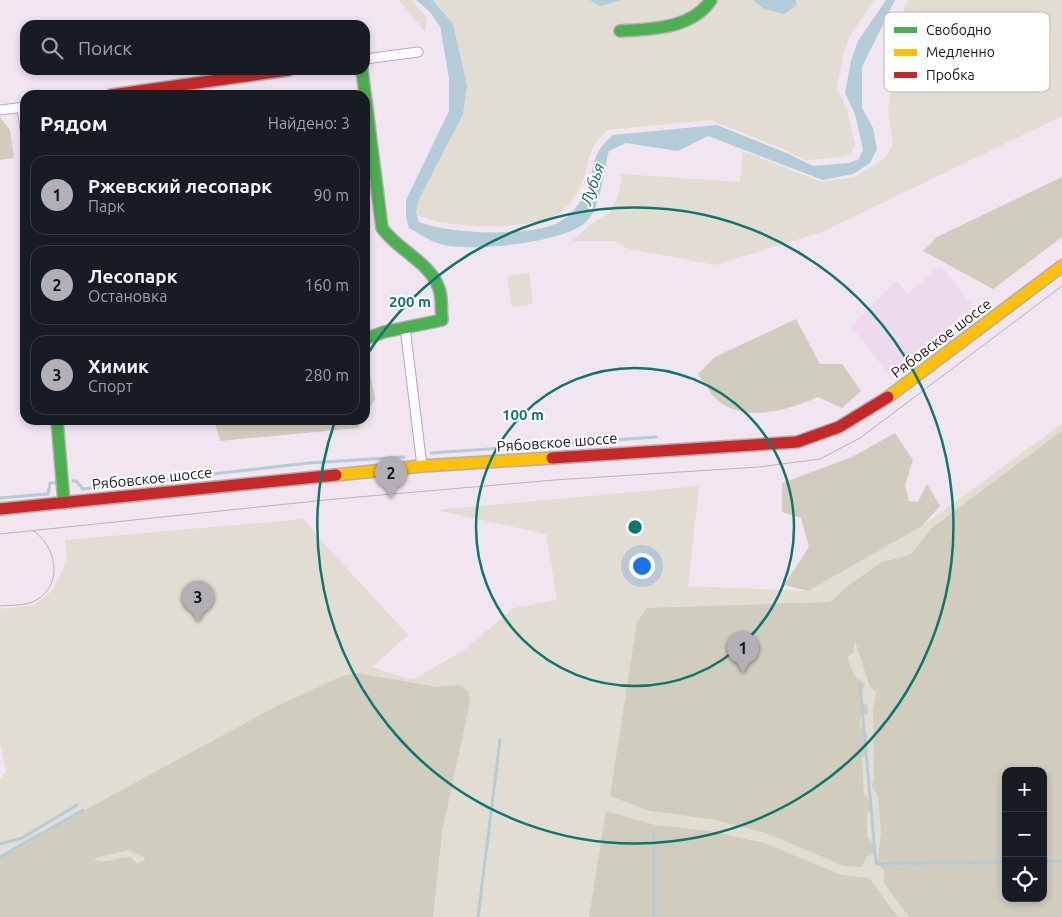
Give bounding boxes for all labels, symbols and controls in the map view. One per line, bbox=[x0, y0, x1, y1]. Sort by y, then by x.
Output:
legend bbox=[884, 12, 1050, 92]
search box bbox=[20, 20, 370, 75]
text: Свободно bbox=[926, 22, 991, 38]
icon: search bbox=[38, 34, 66, 62]
text: Поиск bbox=[78, 37, 132, 59]
text: Медленно bbox=[926, 44, 995, 60]
text: Пробка bbox=[926, 67, 975, 83]
text: Рядом bbox=[40, 111, 108, 135]
text: Найдено: 3 bbox=[268, 114, 350, 132]
water label: Лубья bbox=[576, 161, 608, 208]
text: Ржевский лесопарк bbox=[88, 175, 272, 197]
text: 1 bbox=[52, 186, 62, 204]
text: 90 m bbox=[313, 186, 349, 204]
text: Парк bbox=[88, 197, 125, 215]
text: Лесопарк bbox=[88, 265, 178, 287]
text: 2 bbox=[52, 276, 62, 294]
text: 160 m bbox=[304, 276, 349, 294]
text: Остановка bbox=[88, 287, 167, 305]
text: 200 m bbox=[389, 293, 431, 310]
street label: Рябовское шоссе bbox=[888, 295, 994, 381]
text: Химик bbox=[88, 355, 149, 377]
text: 3 bbox=[52, 366, 62, 384]
text: 280 m bbox=[304, 366, 349, 384]
text: Спорт bbox=[88, 377, 133, 395]
text: 100 m bbox=[502, 406, 544, 423]
street label: Рябовское шоссе bbox=[496, 429, 618, 455]
pin: 2 bbox=[375, 457, 407, 498]
street label: Рябовское шоссе bbox=[91, 463, 213, 493]
centre of rings bbox=[626, 518, 644, 536]
your location bbox=[629, 553, 655, 579]
pin: 3 bbox=[182, 581, 214, 622]
pin: 1 bbox=[727, 632, 759, 673]
map controls bbox=[1002, 767, 1047, 902]
button: + bbox=[1002, 767, 1047, 812]
button: − bbox=[1002, 812, 1047, 857]
button: locate bbox=[1002, 857, 1047, 902]

